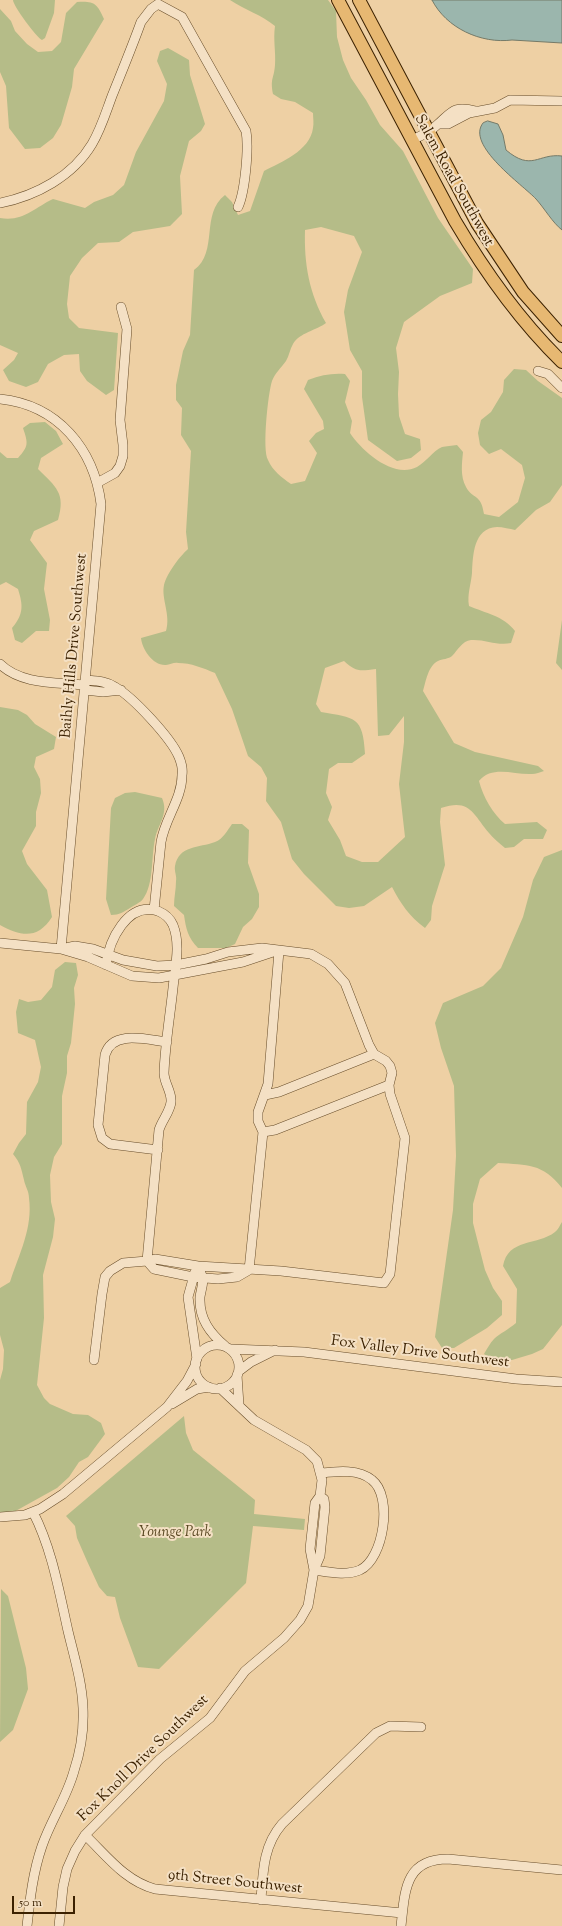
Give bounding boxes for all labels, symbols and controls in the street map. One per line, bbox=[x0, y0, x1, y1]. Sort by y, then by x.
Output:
street label: Salem Road Southwest bbox=[409, 112, 497, 250]
street label: Baihly Hills Drive Southwest bbox=[58, 553, 92, 739]
street label: Fox Valley Drive Southwest bbox=[330, 1333, 510, 1373]
park label: Younge Park bbox=[139, 1524, 211, 1542]
street label: Fox Knoll Drive Southwest bbox=[75, 1692, 213, 1826]
street label: 9th Street Southwest bbox=[167, 1867, 303, 1899]
scale bar bbox=[14, 1888, 77, 1914]
text: 50 m bbox=[19, 1894, 42, 1912]

